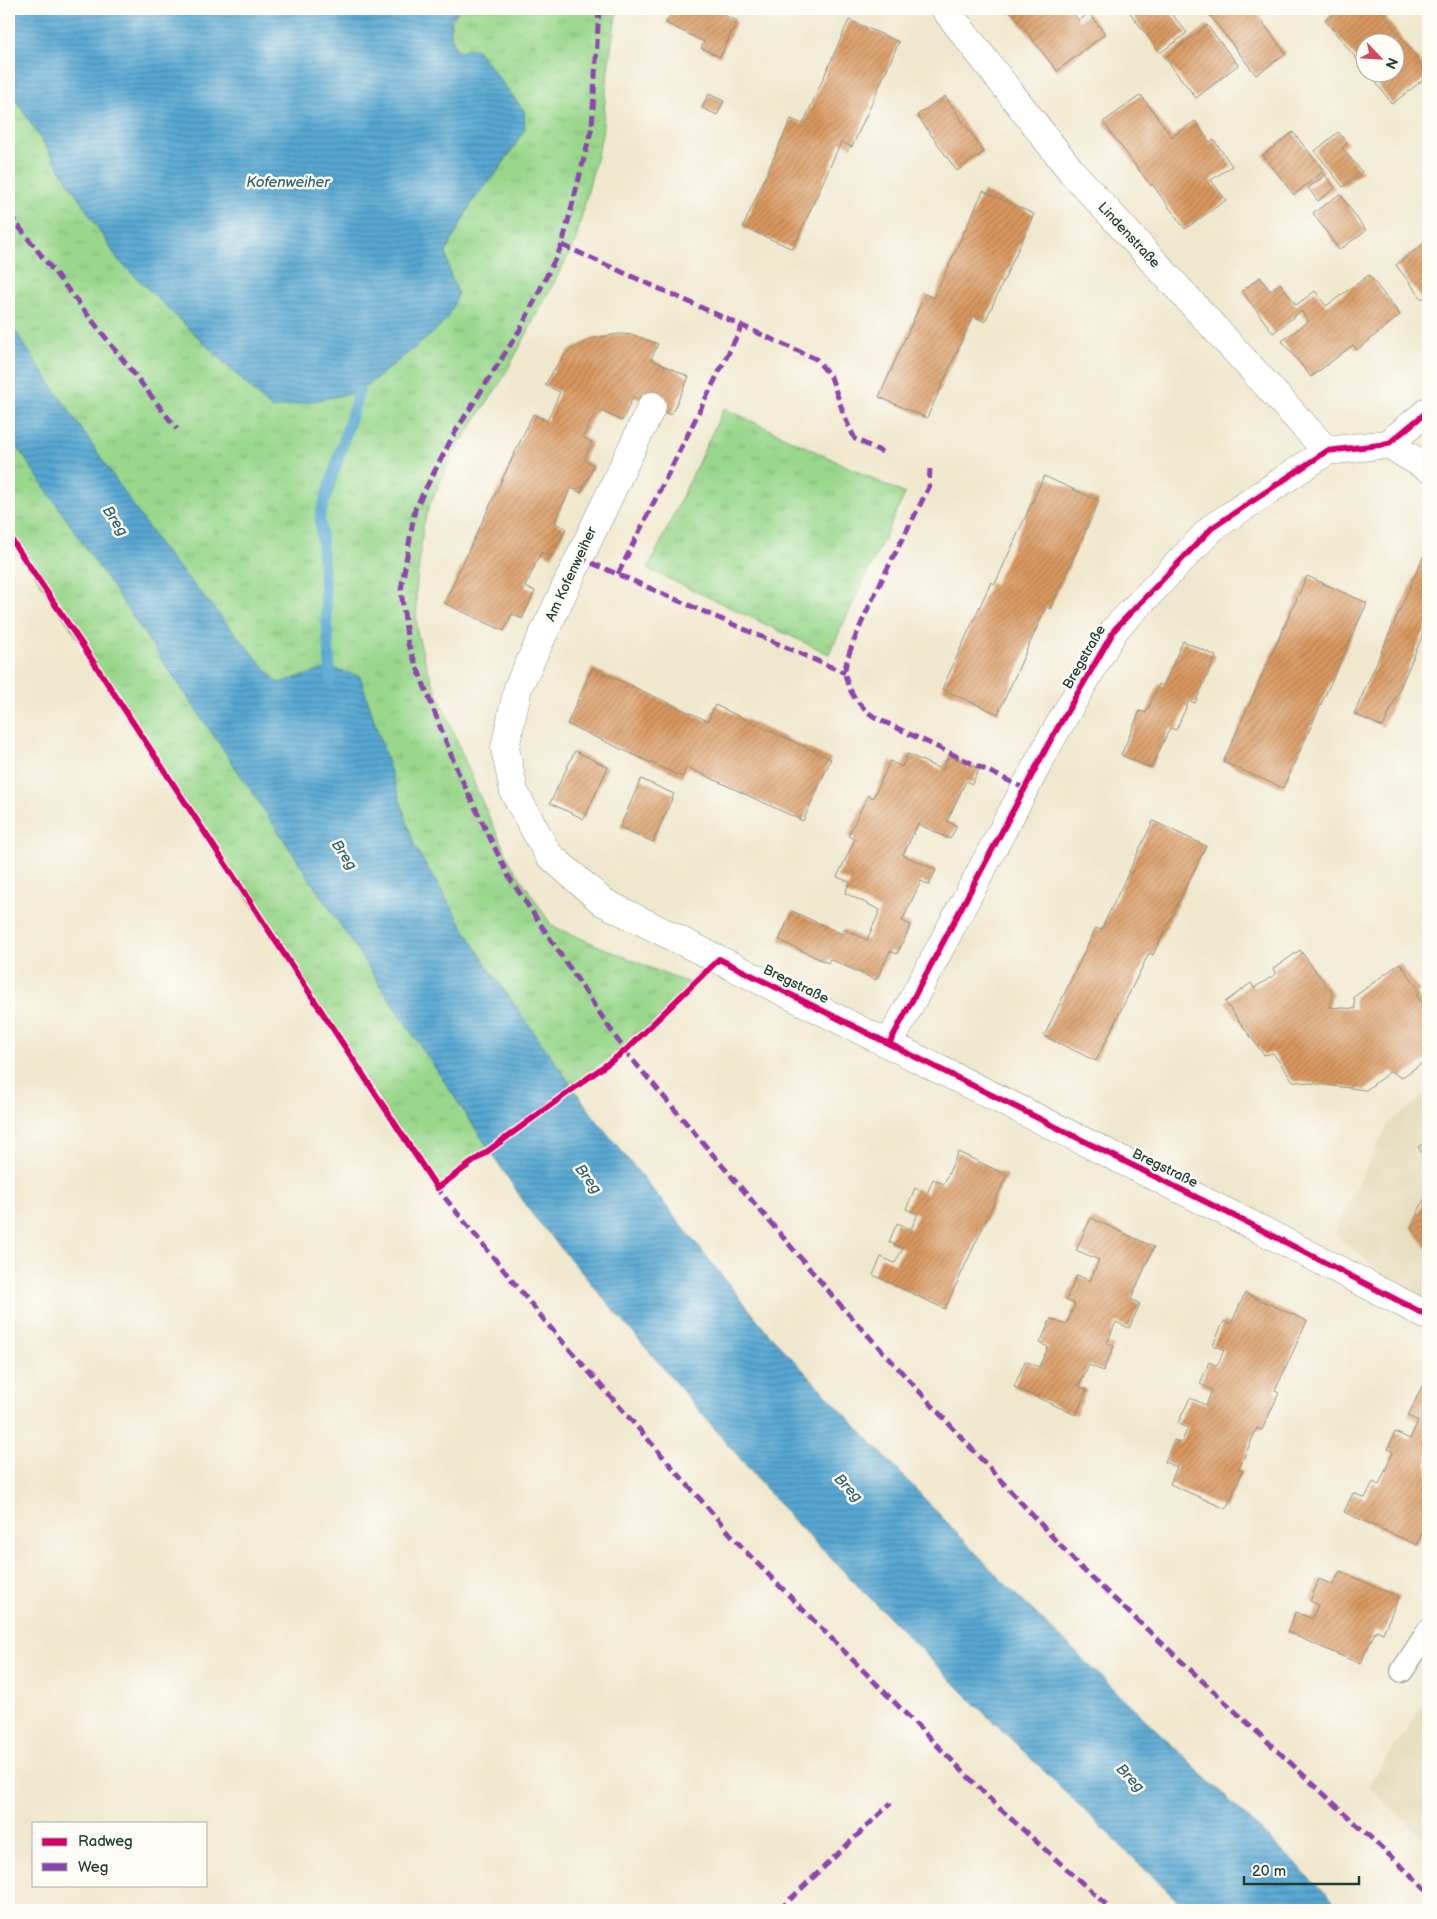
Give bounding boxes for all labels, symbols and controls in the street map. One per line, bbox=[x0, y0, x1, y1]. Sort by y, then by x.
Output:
north arrow bbox=[1354, 32, 1404, 82]
text: N bbox=[1381, 55, 1401, 72]
water label: Kofenweiher bbox=[246, 173, 331, 192]
street label: Lindenstraße bbox=[1094, 199, 1164, 271]
water label: Breg bbox=[98, 502, 132, 540]
street label: Am Kofenweiher bbox=[542, 523, 601, 624]
street label: Bregstraße bbox=[1059, 622, 1109, 692]
water label: Breg bbox=[327, 836, 361, 874]
street label: Bregstraße bbox=[760, 961, 832, 1007]
street label: Bregstraße bbox=[1129, 1145, 1201, 1191]
water label: Breg bbox=[571, 1160, 606, 1198]
water label: Breg bbox=[830, 1470, 867, 1507]
water label: Breg bbox=[1112, 1760, 1149, 1797]
legend bbox=[32, 1822, 208, 1886]
text: Radweg bbox=[78, 1832, 133, 1851]
scale bar bbox=[1244, 1854, 1360, 1886]
text: Weg bbox=[78, 1858, 108, 1877]
text: 20 m bbox=[1252, 1862, 1286, 1881]

